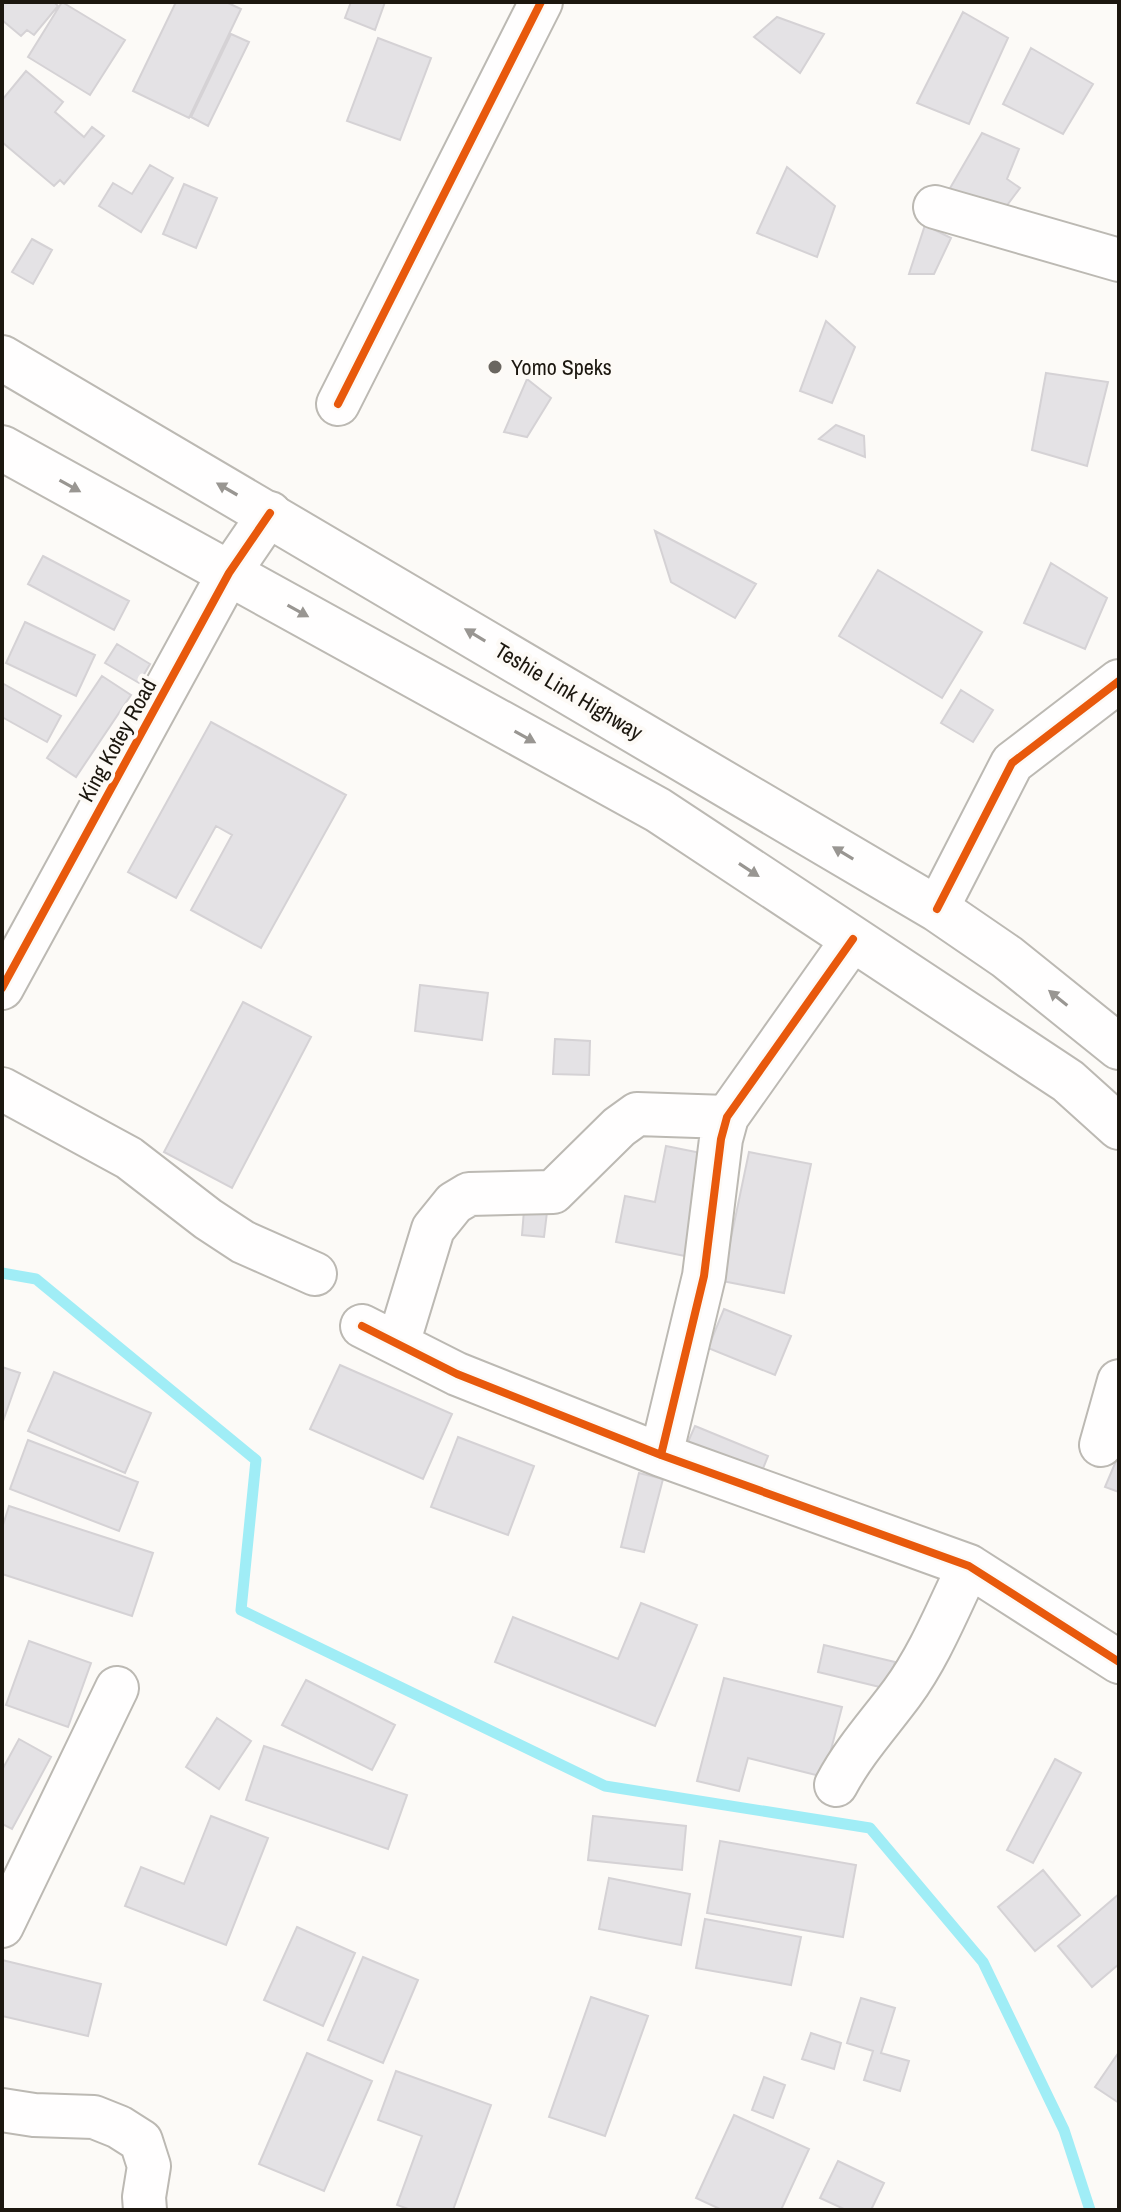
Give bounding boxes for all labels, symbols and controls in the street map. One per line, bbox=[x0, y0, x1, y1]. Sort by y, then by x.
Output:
place label: Yomo Speks bbox=[511, 352, 612, 382]
marker: Yomo Speks bbox=[486, 358, 504, 376]
one-way arrow bbox=[59, 479, 82, 492]
one-way arrow bbox=[216, 482, 238, 496]
one-way arrow bbox=[287, 604, 309, 618]
one-way arrow bbox=[464, 628, 486, 642]
street label: Teshie Link Highway bbox=[490, 635, 648, 747]
street label: King Kotey Road bbox=[71, 673, 163, 807]
one-way arrow bbox=[514, 730, 537, 744]
one-way arrow bbox=[832, 846, 854, 860]
one-way arrow bbox=[738, 863, 759, 878]
one-way arrow bbox=[1049, 990, 1069, 1007]

